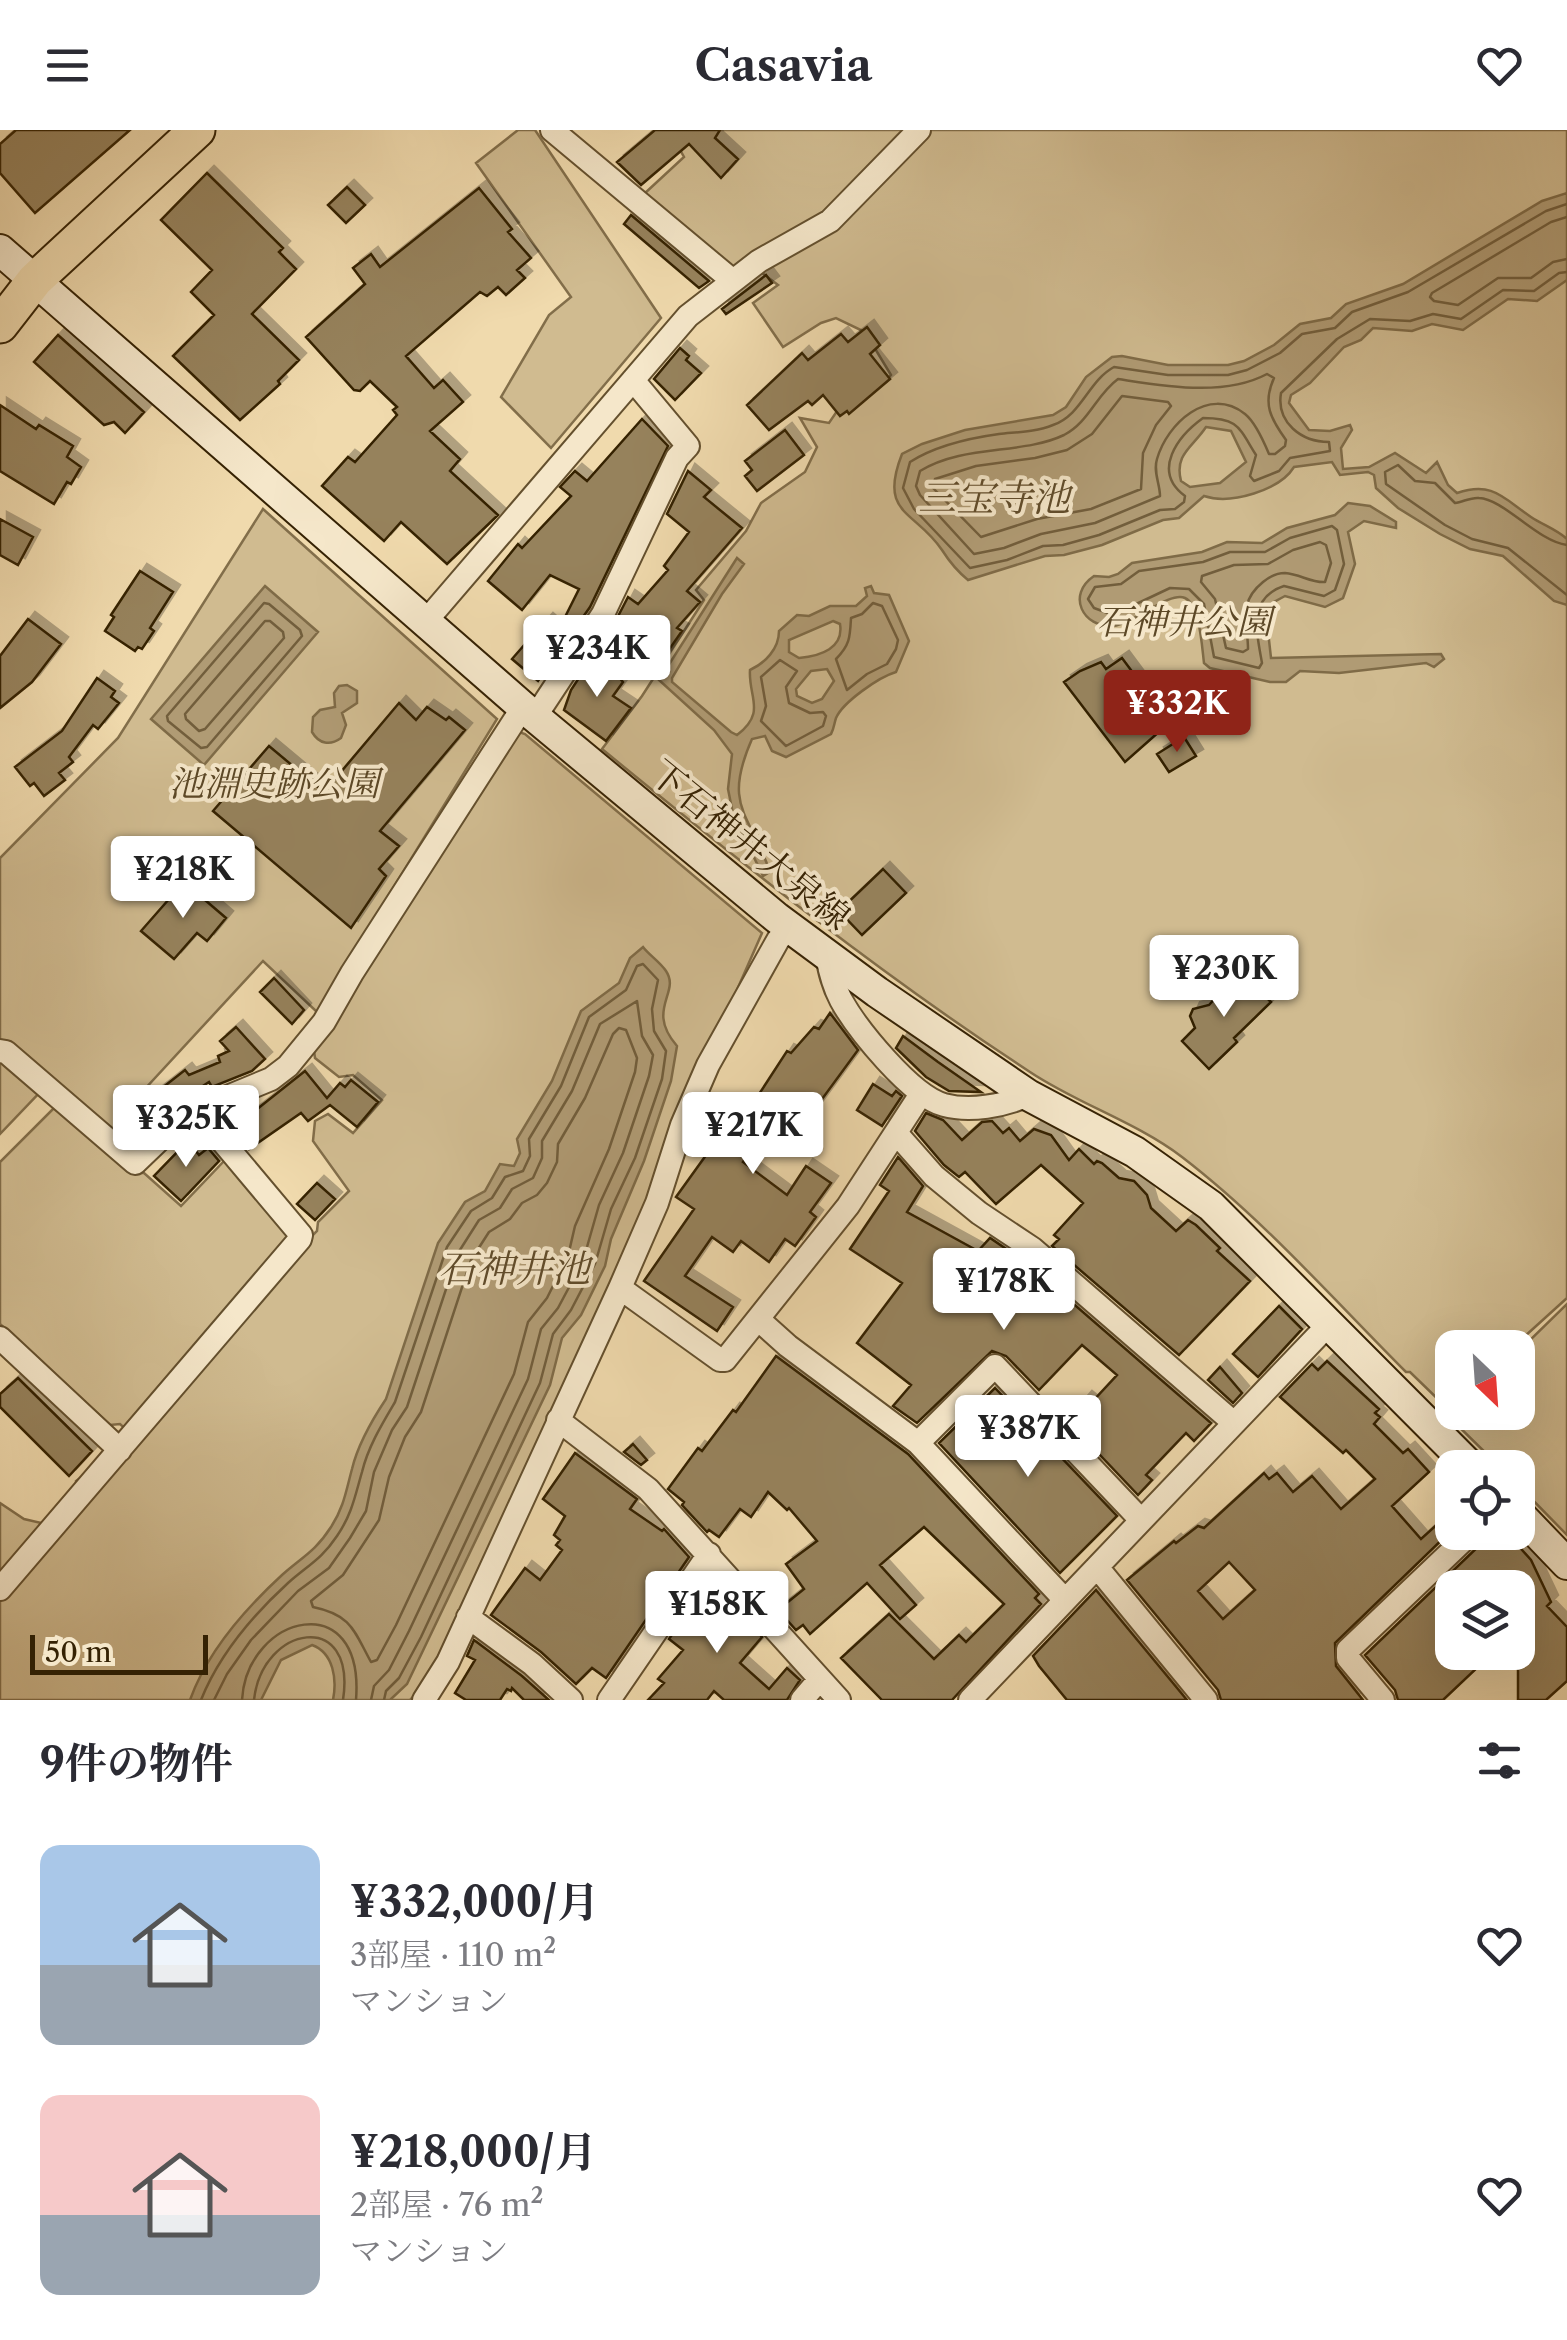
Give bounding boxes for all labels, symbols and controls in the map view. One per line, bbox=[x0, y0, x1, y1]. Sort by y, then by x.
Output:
text: Casavia bbox=[695, 37, 872, 93]
icon: menu bbox=[40, 38, 95, 93]
icon: heart bbox=[1472, 38, 1527, 93]
water label: 三宝寺池 bbox=[918, 474, 1074, 521]
park label: 石神井公園 bbox=[1096, 600, 1276, 643]
pin: ¥234K bbox=[527, 615, 667, 700]
text: ¥234K bbox=[545, 628, 649, 667]
pin: ¥332K bbox=[1107, 670, 1247, 755]
text: ¥332K bbox=[1126, 683, 1228, 722]
street label: 下石神井大泉線 bbox=[642, 751, 859, 938]
park label: 池淵史跡公園 bbox=[169, 762, 384, 805]
pin: ¥218K bbox=[113, 836, 253, 921]
text: ¥218K bbox=[133, 849, 233, 888]
pin: ¥230K bbox=[1154, 935, 1294, 1020]
text: ¥230K bbox=[1172, 948, 1276, 987]
pin: ¥325K bbox=[116, 1085, 256, 1170]
pin: ¥217K bbox=[683, 1092, 823, 1177]
text: ¥325K bbox=[135, 1098, 237, 1137]
text: ¥217K bbox=[704, 1105, 802, 1144]
water label: 石神井池 bbox=[438, 1245, 594, 1292]
pin: ¥178K bbox=[934, 1248, 1074, 1333]
text: ¥178K bbox=[955, 1261, 1053, 1300]
north arrow bbox=[1435, 1330, 1535, 1430]
map controls bbox=[1435, 1330, 1535, 1670]
pin: ¥387K bbox=[958, 1395, 1098, 1480]
text: ¥387K bbox=[977, 1408, 1079, 1447]
button: locate bbox=[1435, 1450, 1535, 1550]
button: layers bbox=[1435, 1570, 1535, 1670]
pin: ¥158K bbox=[647, 1571, 787, 1656]
text: ¥158K bbox=[667, 1584, 767, 1623]
scale bar bbox=[30, 1630, 208, 1674]
text: 50 m bbox=[45, 1635, 112, 1669]
icon: filters bbox=[1472, 1733, 1527, 1788]
text: 9件の物件 bbox=[40, 1737, 233, 1789]
text: ¥332,000/月 bbox=[350, 1876, 599, 1928]
icon: home bbox=[120, 1885, 240, 2005]
icon: heart bbox=[1472, 1918, 1527, 1973]
text: 3部屋 · 110 m² bbox=[350, 1935, 556, 1974]
text: マンション bbox=[350, 1981, 509, 2020]
text: ¥218,000/月 bbox=[350, 2126, 597, 2178]
icon: home bbox=[120, 2135, 240, 2255]
icon: heart bbox=[1472, 2168, 1527, 2223]
text: 2部屋 · 76 m² bbox=[350, 2185, 544, 2224]
text: マンション bbox=[350, 2231, 509, 2270]

